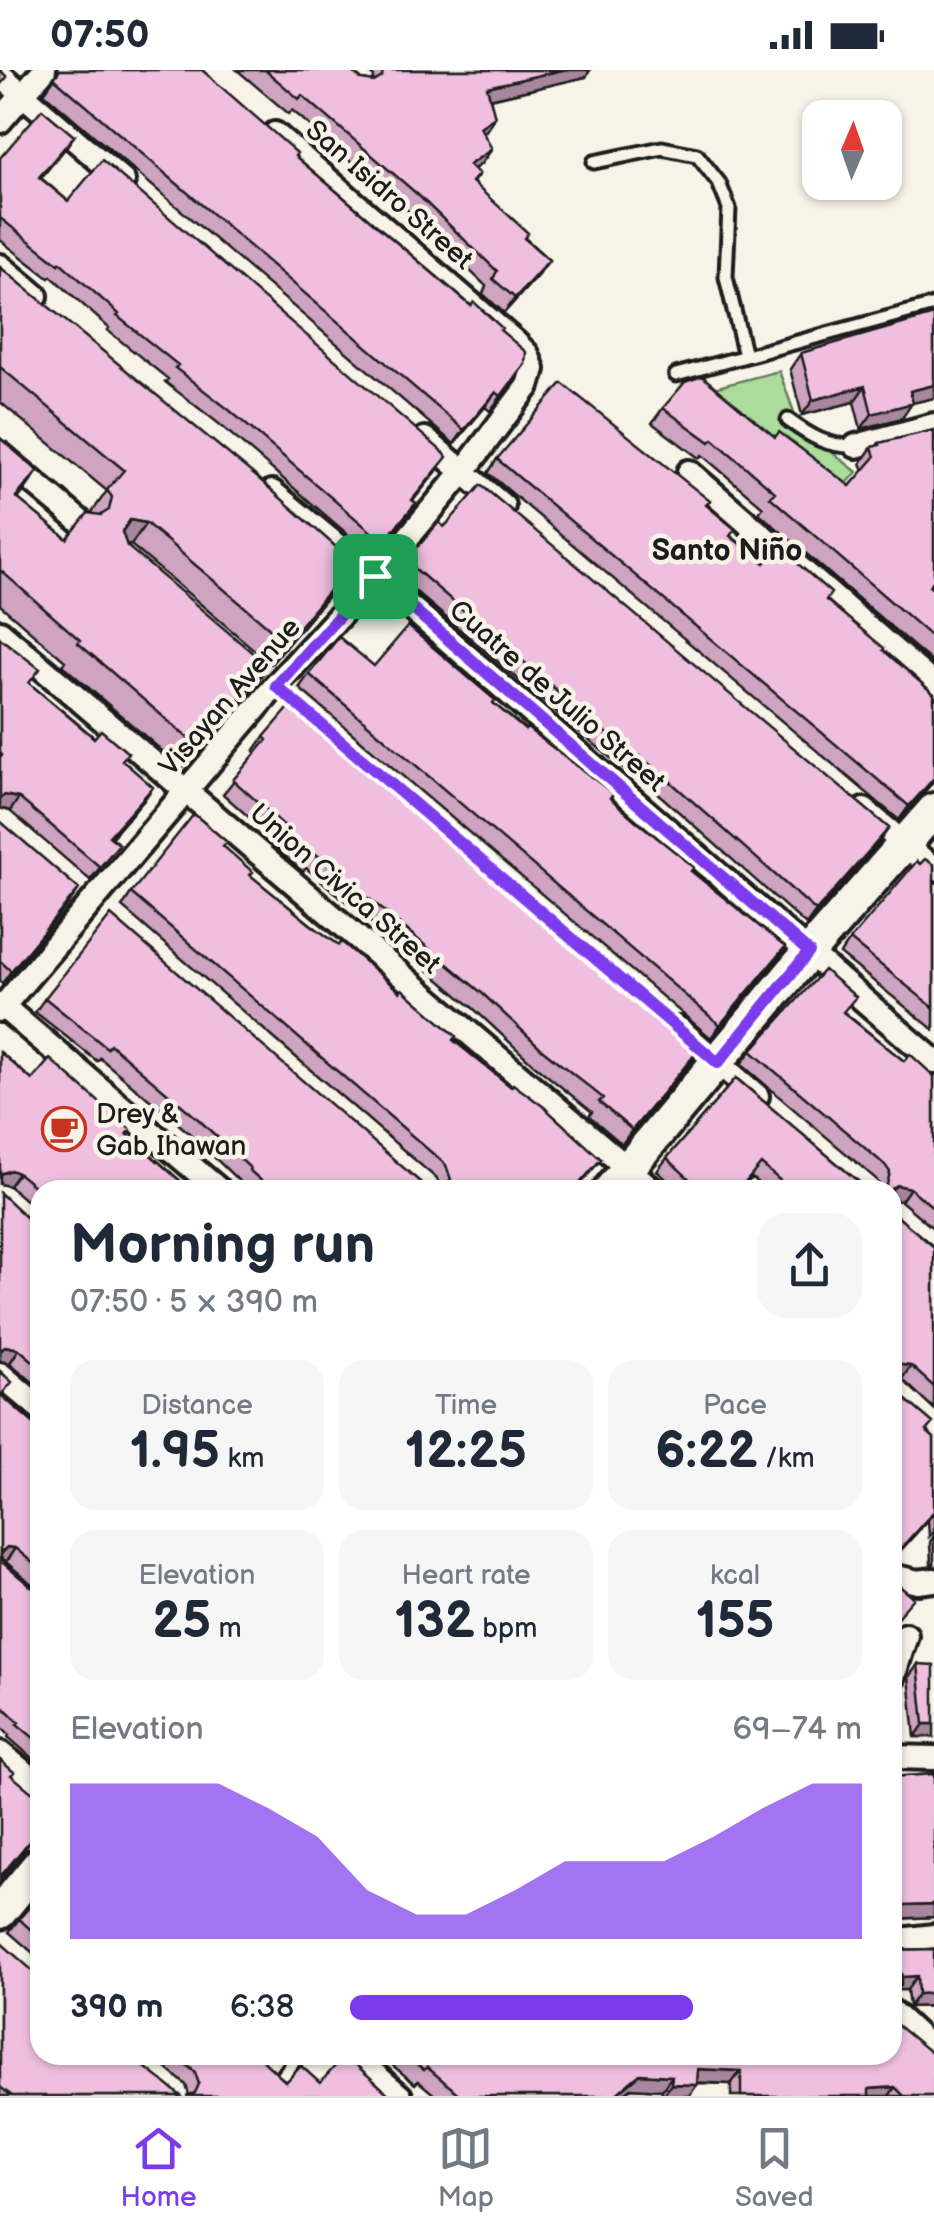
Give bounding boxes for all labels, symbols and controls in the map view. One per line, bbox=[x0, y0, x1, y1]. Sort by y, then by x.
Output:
text: 07:50 bbox=[50, 13, 149, 58]
north arrow bbox=[802, 100, 902, 200]
map controls bbox=[802, 100, 902, 200]
street label: San Isidro Street bbox=[299, 114, 480, 277]
district label: Santo Niño bbox=[652, 533, 802, 569]
pin bbox=[333, 534, 418, 619]
icon: arrive bbox=[348, 549, 403, 604]
street label: Cuatre de Julio Street bbox=[442, 593, 672, 799]
street label: Visayan Avenue bbox=[153, 611, 308, 783]
street label: Union Civica Street bbox=[243, 797, 448, 981]
place label: Drey & Gab Ihawan bbox=[96, 1098, 246, 1163]
cafe icon: Drey & Gab Ihawan bbox=[41, 1106, 87, 1152]
text: Morning run bbox=[70, 1212, 375, 1279]
button: share bbox=[757, 1213, 862, 1318]
text: 07:50 · 5 × 390 m bbox=[70, 1283, 318, 1322]
text: Distance bbox=[141, 1389, 253, 1422]
text: Time bbox=[435, 1389, 497, 1422]
text: Pace bbox=[703, 1389, 767, 1422]
text: 1.95 bbox=[130, 1422, 220, 1482]
text: 12:25 bbox=[405, 1422, 527, 1482]
text: 6:22 bbox=[655, 1422, 758, 1482]
text: km bbox=[220, 1442, 264, 1475]
text: /km bbox=[758, 1442, 815, 1475]
text: Elevation bbox=[139, 1559, 255, 1592]
text: Heart rate bbox=[401, 1559, 531, 1592]
text: kcal bbox=[710, 1559, 760, 1592]
text: 25 bbox=[152, 1592, 211, 1652]
text: 132 bbox=[395, 1592, 475, 1652]
text: 155 bbox=[696, 1592, 774, 1652]
text: m bbox=[211, 1612, 242, 1645]
text: bpm bbox=[475, 1612, 537, 1645]
text: Elevation bbox=[70, 1710, 203, 1749]
text: 69–74 m bbox=[733, 1710, 862, 1749]
text: 390 m bbox=[70, 1988, 163, 2027]
text: 6:38 bbox=[230, 1988, 294, 2027]
tab: Home bbox=[121, 2121, 197, 2214]
tab: Map bbox=[438, 2121, 494, 2214]
tab: Saved bbox=[735, 2121, 813, 2214]

